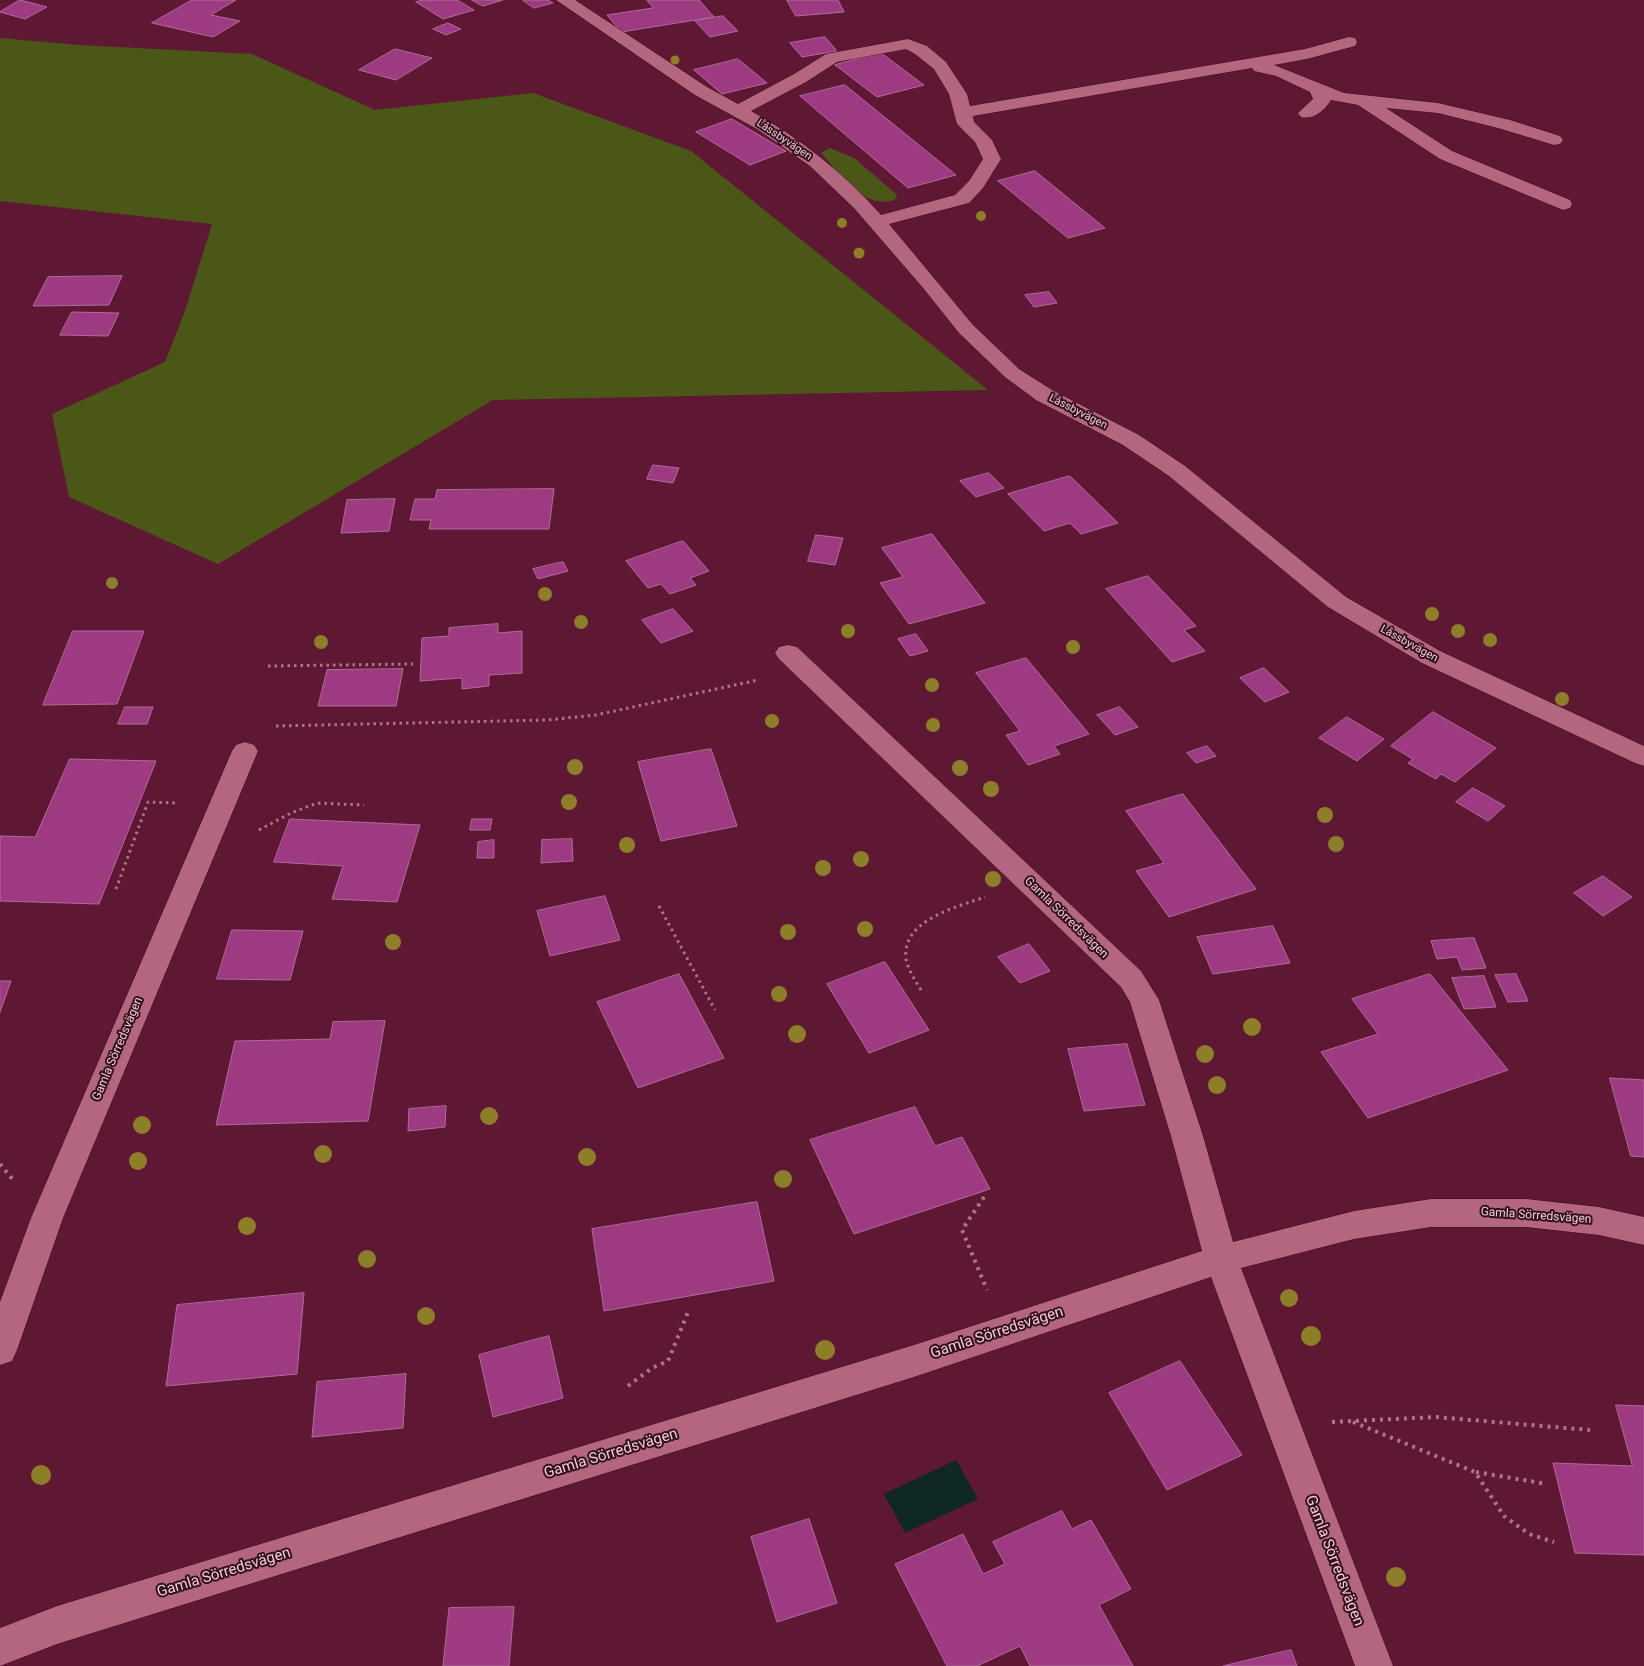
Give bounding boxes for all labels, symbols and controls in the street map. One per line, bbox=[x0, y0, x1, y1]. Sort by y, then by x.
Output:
street label: Låssbyvägen bbox=[754, 117, 814, 163]
street label: Låssbyvägen bbox=[1047, 392, 1109, 432]
street label: Låssbyvägen bbox=[1378, 623, 1440, 665]
street label: Gamla Sörredsvägen bbox=[1021, 874, 1111, 962]
street label: Gamla Sörredsvägen bbox=[90, 995, 146, 1103]
street label: Gamla Sörredsvägen bbox=[1480, 1205, 1592, 1227]
street label: Gamla Sörredsvägen bbox=[928, 1303, 1066, 1363]
street label: Gamla Sörredsvägen bbox=[542, 1425, 680, 1483]
street label: Gamla Sörredsvägen bbox=[1301, 1493, 1367, 1629]
street label: Gamla Sörredsvägen bbox=[155, 1544, 293, 1602]

